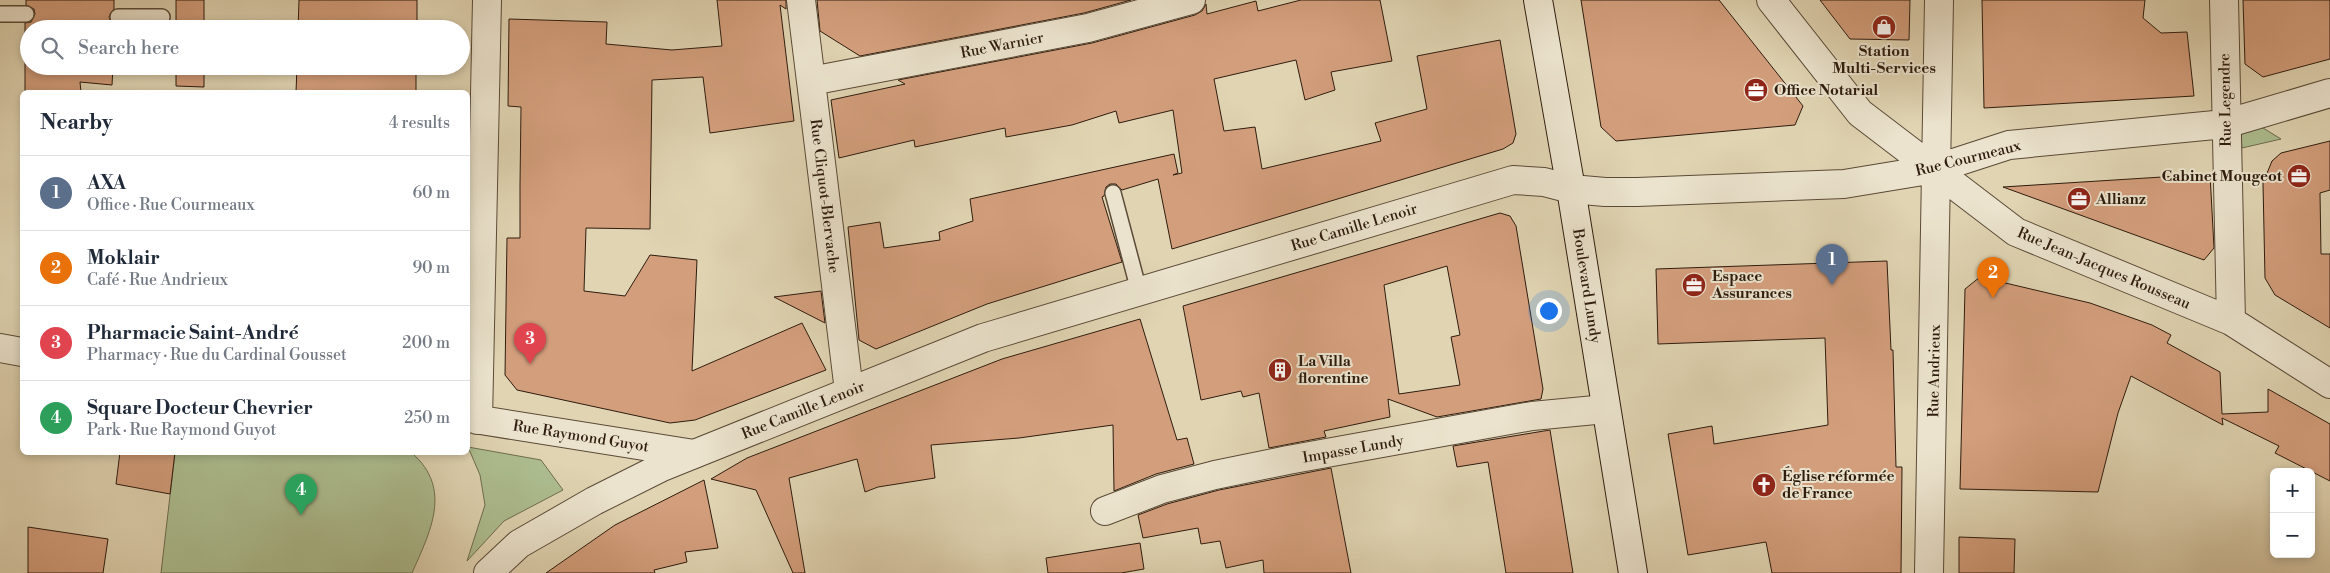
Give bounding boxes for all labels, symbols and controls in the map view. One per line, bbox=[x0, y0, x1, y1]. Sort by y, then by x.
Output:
shop icon: Station Multi-Services bbox=[1871, 14, 1897, 40]
search box bbox=[20, 20, 470, 75]
street label: Rue Warnier bbox=[959, 28, 1046, 63]
icon: search bbox=[38, 34, 66, 62]
text: Search here bbox=[78, 36, 179, 60]
place label: Station Multi-Services bbox=[1832, 42, 1936, 78]
street label: Rue Legendre bbox=[2215, 53, 2236, 147]
office icon: Office Notarial bbox=[1743, 77, 1769, 103]
place label: Office Notarial bbox=[1774, 81, 1878, 100]
text: Nearby bbox=[40, 110, 113, 136]
text: 4 results bbox=[389, 113, 450, 133]
street label: Rue Cliquot-Blervache bbox=[806, 118, 843, 274]
street label: Rue Courmeaux bbox=[1913, 136, 2023, 181]
office icon: Cabinet Mougeot bbox=[2286, 163, 2312, 189]
place label: Cabinet Mougeot bbox=[2162, 167, 2283, 186]
text: AXA bbox=[87, 171, 126, 195]
text: 1 bbox=[52, 183, 60, 203]
text: 60 m bbox=[412, 183, 450, 203]
office icon: Allianz bbox=[2066, 186, 2092, 212]
place label: Allianz bbox=[2095, 190, 2146, 209]
text: Office · Rue Courmeaux bbox=[87, 195, 255, 215]
street label: Rue Camille Lenoir bbox=[1289, 199, 1420, 256]
street label: Rue Jean-Jacques Rousseau bbox=[2014, 223, 2194, 314]
street label: Boulevard Lundy bbox=[1568, 226, 1605, 345]
pin: 1 bbox=[1816, 244, 1848, 285]
text: Moklair bbox=[87, 246, 160, 270]
pin: 2 bbox=[1977, 257, 2009, 298]
text: 2 bbox=[51, 258, 61, 278]
text: 90 m bbox=[412, 258, 450, 278]
place label: Espace Assurances bbox=[1711, 267, 1792, 303]
text: Café · Rue Andrieux bbox=[87, 270, 228, 290]
office icon: Espace Assurances bbox=[1681, 272, 1707, 298]
your location bbox=[1536, 298, 1562, 324]
text: Pharmacie Saint-André bbox=[87, 321, 299, 345]
pin: 3 bbox=[514, 323, 546, 364]
street label: Rue Andrieux bbox=[1924, 324, 1945, 418]
text: 3 bbox=[51, 333, 61, 353]
text: 200 m bbox=[402, 333, 450, 353]
text: Pharmacy · Rue du Cardinal Gousset bbox=[87, 345, 347, 365]
place label: La Villa florentine bbox=[1298, 352, 1368, 388]
building icon: La Villa florentine bbox=[1267, 357, 1293, 383]
street label: Rue Camille Lenoir bbox=[739, 377, 868, 444]
text: Square Docteur Chevrier bbox=[87, 396, 313, 420]
text: 4 bbox=[51, 408, 61, 428]
text: 250 m bbox=[404, 408, 450, 428]
street label: Rue Raymond Guyot bbox=[512, 416, 651, 457]
text: Park · Rue Raymond Guyot bbox=[87, 420, 276, 440]
street label: Impasse Lundy bbox=[1301, 431, 1406, 468]
place label: Église réformée de France bbox=[1782, 466, 1895, 503]
map controls bbox=[2270, 468, 2315, 558]
button: + bbox=[2270, 468, 2315, 513]
church icon: Église réformée de France bbox=[1751, 472, 1777, 498]
pin: 4 bbox=[285, 474, 317, 515]
button: − bbox=[2270, 513, 2315, 558]

